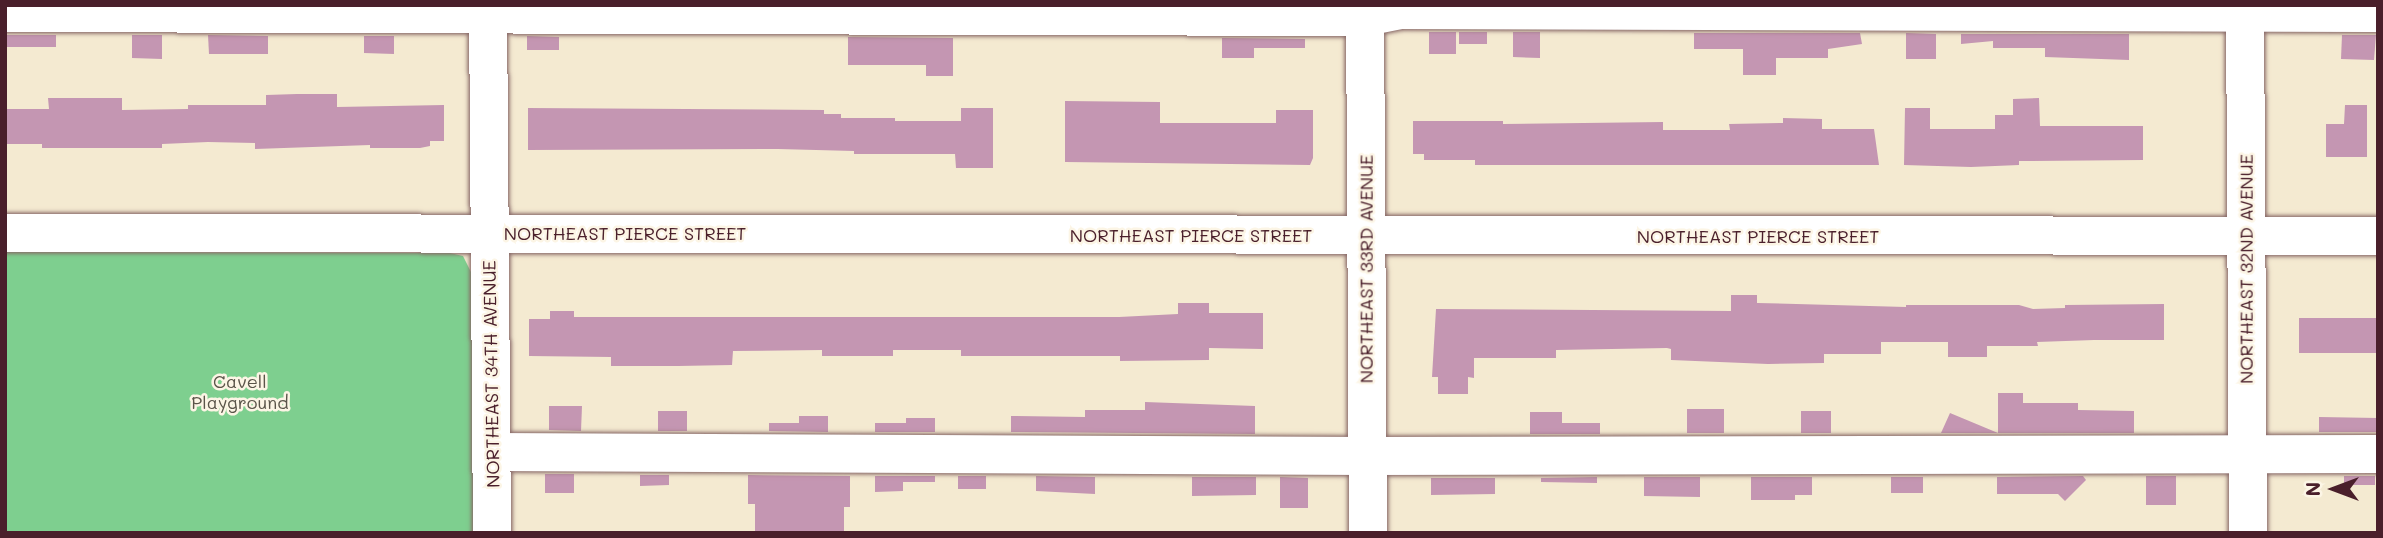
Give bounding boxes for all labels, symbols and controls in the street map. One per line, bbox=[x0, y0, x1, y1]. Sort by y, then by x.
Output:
street label: NORTHEAST 32ND AVENUE bbox=[2235, 154, 2257, 384]
street label: NORTHEAST 33RD AVENUE bbox=[1355, 155, 1377, 383]
street label: NORTHEAST PIERCE STREET bbox=[504, 222, 746, 244]
street label: NORTHEAST PIERCE STREET bbox=[1070, 224, 1312, 246]
street label: NORTHEAST PIERCE STREET bbox=[1637, 225, 1879, 247]
street label: NORTHEAST 34TH AVENUE bbox=[478, 260, 504, 488]
park label: Cavell Playground bbox=[191, 371, 289, 414]
north arrow bbox=[2299, 454, 2369, 524]
text: N bbox=[2300, 482, 2325, 496]

